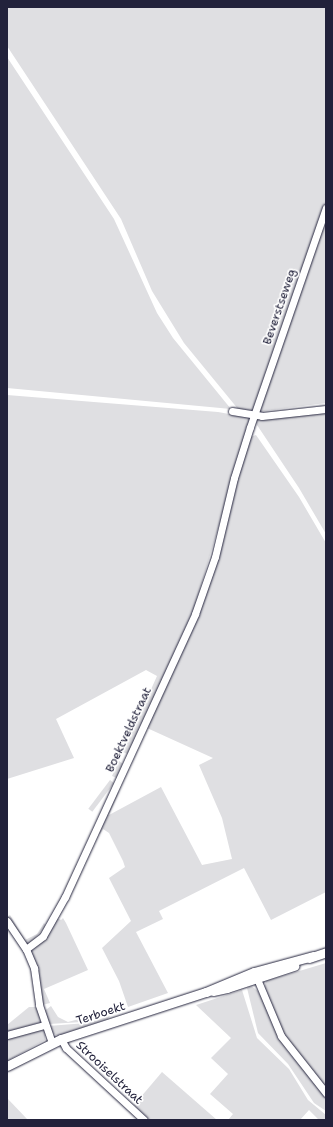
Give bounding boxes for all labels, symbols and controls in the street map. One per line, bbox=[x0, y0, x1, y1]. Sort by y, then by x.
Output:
street label: Beverstseweg bbox=[260, 267, 300, 347]
street label: Boektveldstraat bbox=[103, 685, 155, 775]
street label: Terboekt bbox=[75, 999, 127, 1029]
street label: Strooiselstraat bbox=[73, 1038, 145, 1108]

